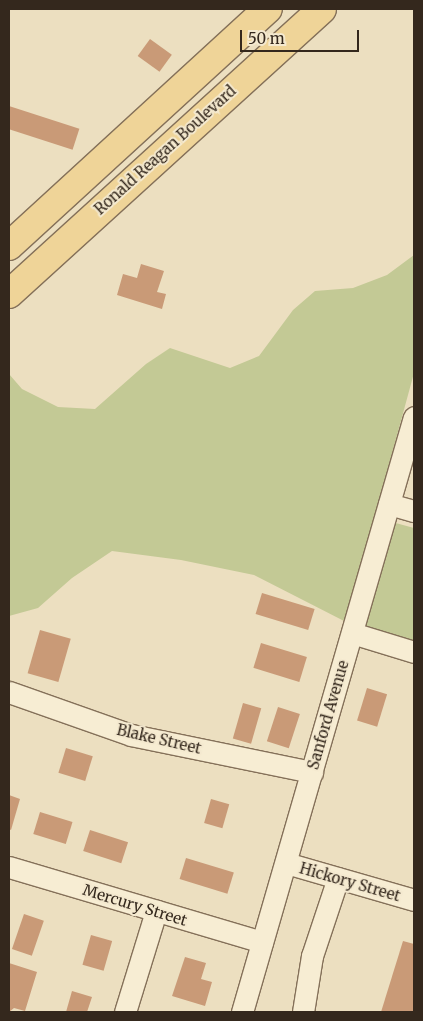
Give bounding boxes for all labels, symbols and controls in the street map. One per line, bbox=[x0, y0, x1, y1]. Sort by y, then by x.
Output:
scale bar bbox=[243, 20, 362, 52]
text: 50 m bbox=[248, 29, 285, 48]
street label: Ronald Reagan Boulevard bbox=[91, 82, 239, 218]
street label: Sanford Avenue bbox=[304, 658, 352, 772]
street label: Blake Street bbox=[115, 721, 203, 757]
street label: Hickory Street bbox=[297, 859, 403, 905]
street label: Mercury Street bbox=[81, 881, 189, 929]

